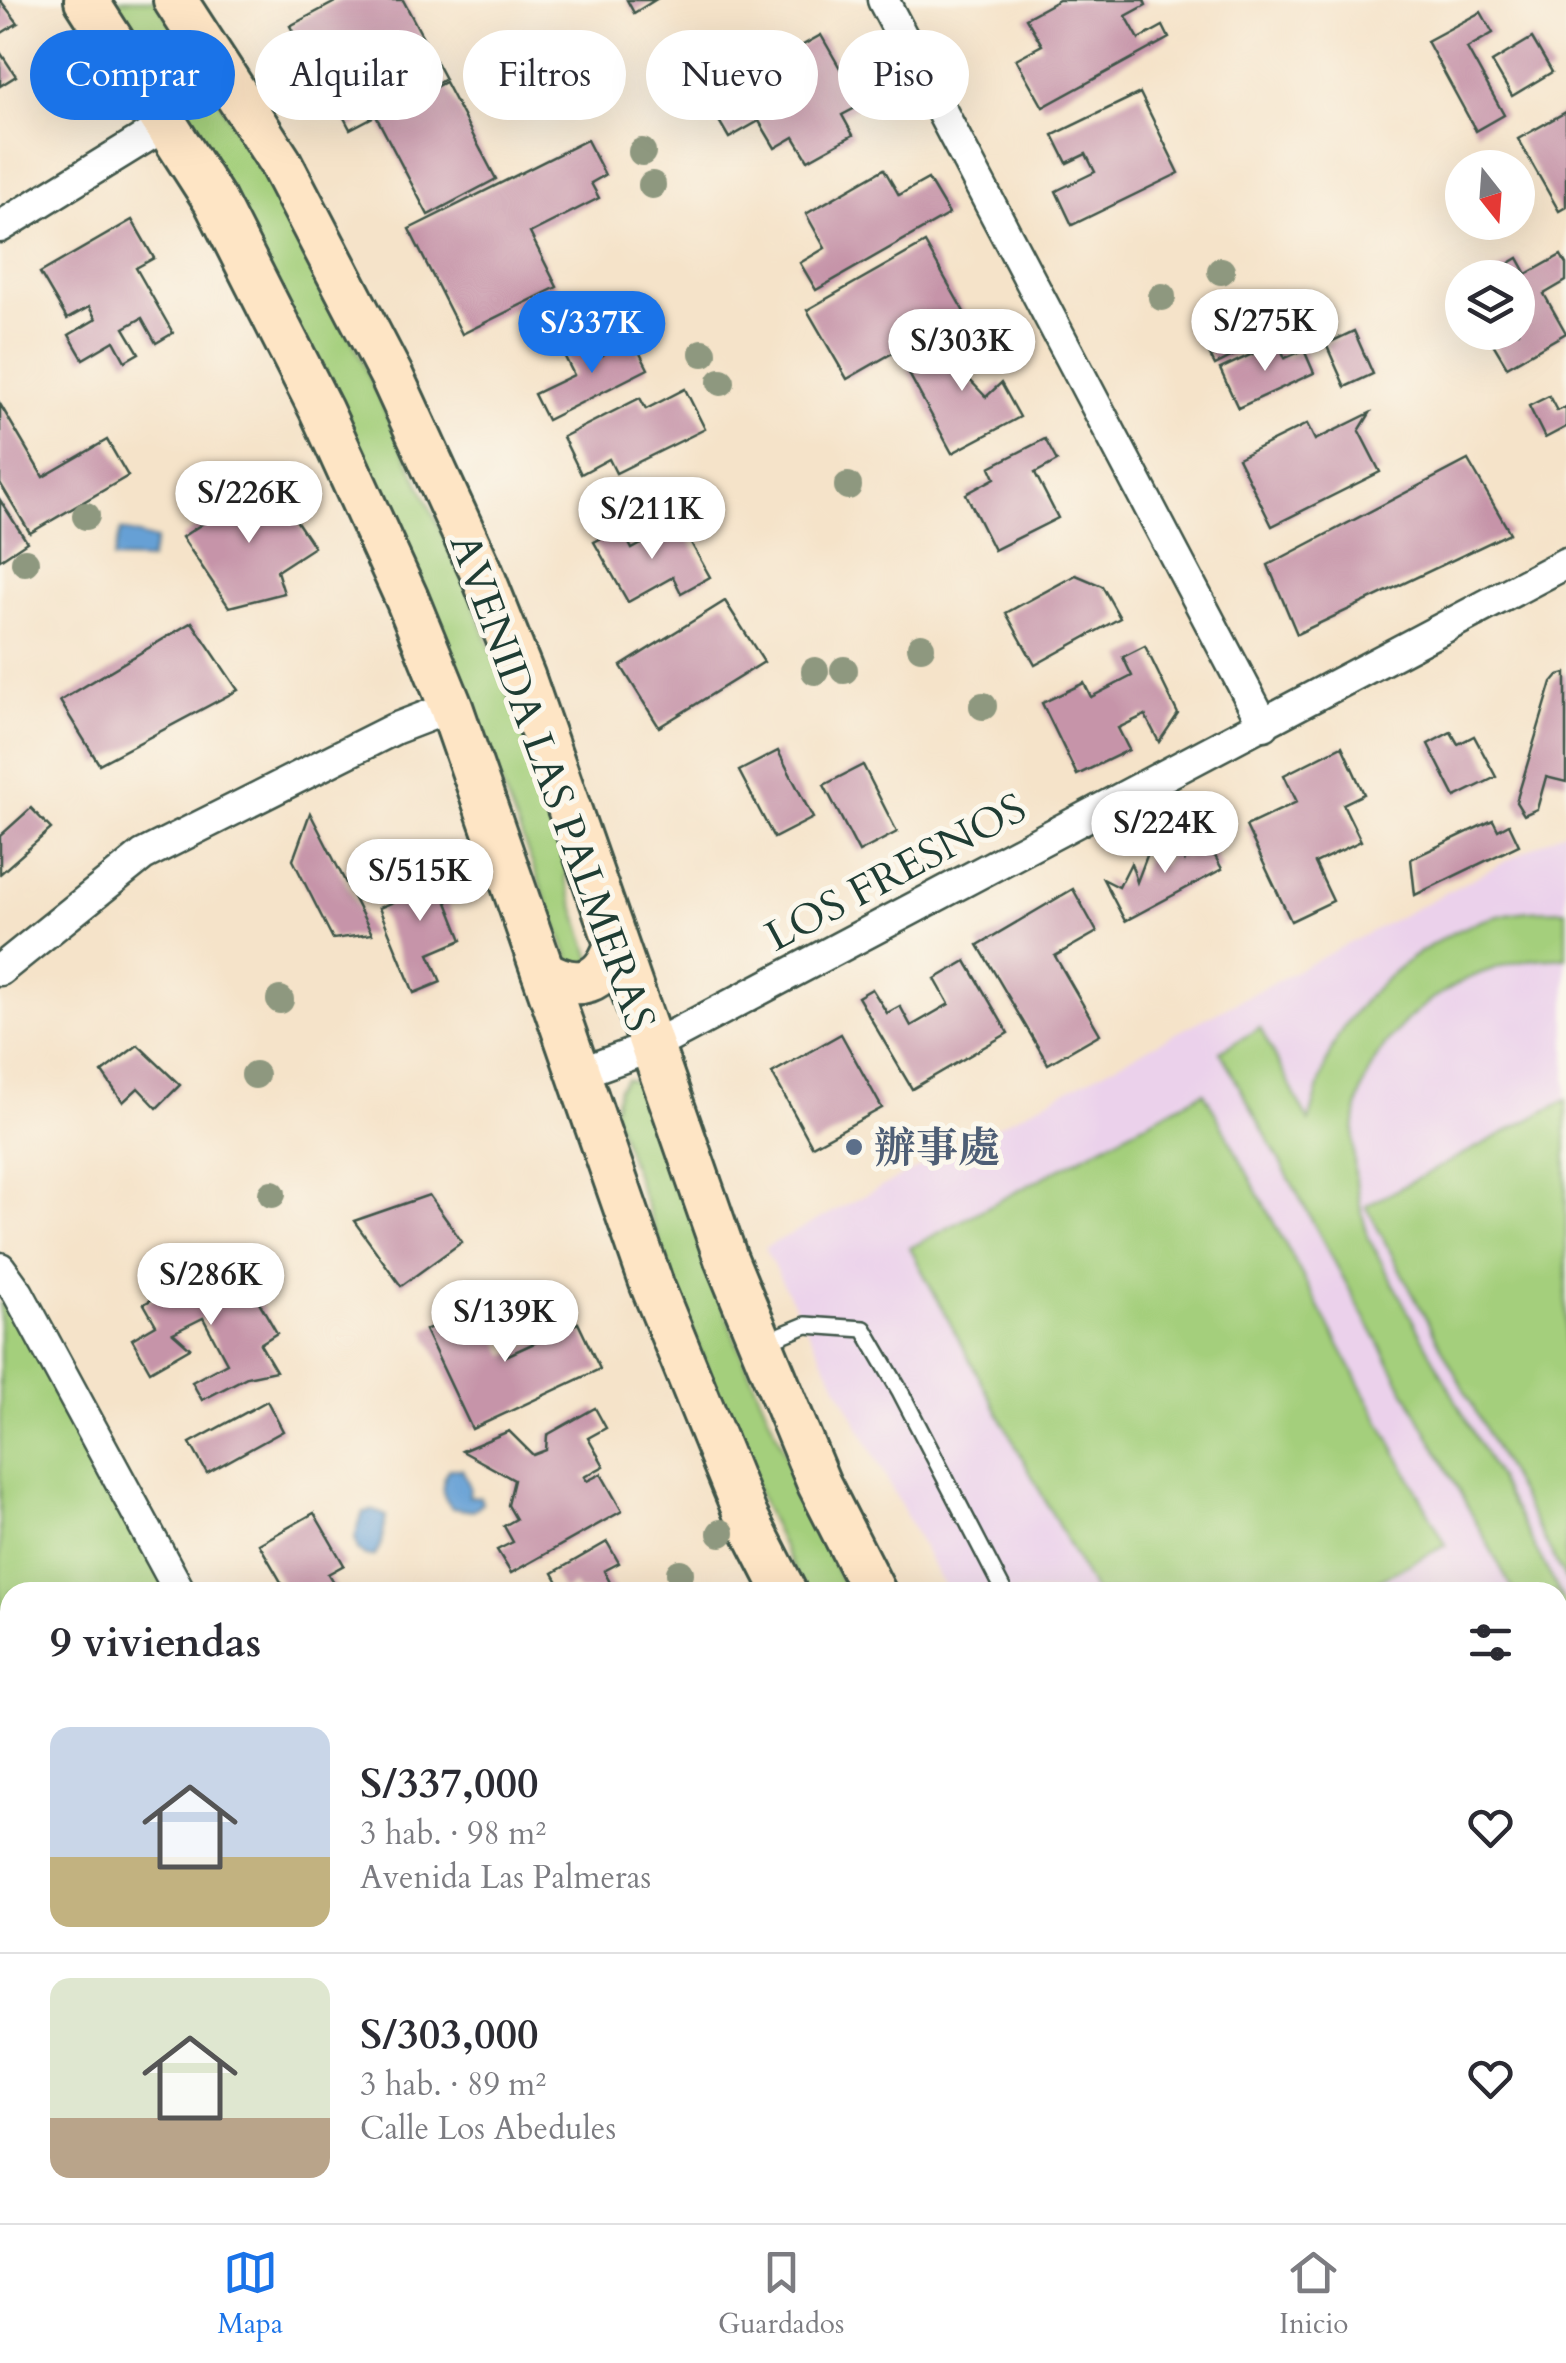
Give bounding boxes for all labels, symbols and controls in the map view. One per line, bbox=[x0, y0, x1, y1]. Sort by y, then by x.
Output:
chip: Comprar bbox=[30, 30, 235, 120]
chip: Alquilar bbox=[255, 30, 443, 120]
chip: Filtros bbox=[463, 30, 626, 120]
chip: Nuevo bbox=[646, 30, 818, 120]
chip: Piso bbox=[838, 30, 969, 120]
north arrow bbox=[1445, 150, 1535, 240]
map controls bbox=[1445, 150, 1535, 350]
button: layers bbox=[1445, 260, 1535, 350]
pin: S/275K bbox=[1184, 289, 1346, 374]
pin: S/337K bbox=[511, 291, 673, 376]
text: S/275K bbox=[1213, 299, 1317, 343]
text: S/337K bbox=[540, 301, 644, 345]
pin: S/303K bbox=[881, 309, 1043, 394]
text: S/303K bbox=[910, 319, 1014, 363]
pin: S/226K bbox=[168, 461, 330, 546]
text: S/226K bbox=[197, 471, 301, 515]
pin: S/211K bbox=[571, 477, 733, 562]
text: S/211K bbox=[600, 487, 704, 531]
street label: AVENIDA LAS PALMERAS bbox=[436, 526, 669, 1039]
street label: LOS FRESNOS bbox=[756, 780, 1036, 965]
pin: S/224K bbox=[1084, 791, 1246, 876]
text: S/224K bbox=[1113, 801, 1217, 845]
pin: S/515K bbox=[339, 839, 501, 924]
text: S/515K bbox=[368, 849, 472, 893]
place label: 辦事處 bbox=[874, 1120, 1000, 1177]
marker: 辦事處 bbox=[843, 1136, 865, 1158]
pin: S/286K bbox=[130, 1243, 292, 1328]
text: S/286K bbox=[159, 1253, 263, 1297]
pin: S/139K bbox=[424, 1280, 586, 1365]
text: S/139K bbox=[453, 1290, 557, 1334]
text: 9 viviendas bbox=[50, 1614, 261, 1671]
icon: filters bbox=[1463, 1615, 1518, 1670]
text: S/337,000 bbox=[360, 1755, 539, 1812]
icon: home bbox=[130, 1767, 250, 1887]
icon: heart bbox=[1463, 1800, 1518, 1855]
text: 3 hab. · 98 m² bbox=[360, 1812, 546, 1856]
text: Avenida Las Palmeras bbox=[360, 1856, 651, 1900]
text: S/303,000 bbox=[360, 2006, 539, 2063]
icon: home bbox=[130, 2018, 250, 2138]
icon: heart bbox=[1463, 2051, 1518, 2106]
text: 3 hab. · 89 m² bbox=[360, 2063, 546, 2107]
text: Calle Los Abedules bbox=[360, 2107, 616, 2151]
tab: Mapa bbox=[218, 2245, 283, 2343]
tab: Guardados bbox=[718, 2245, 844, 2343]
tab: Inicio bbox=[1279, 2245, 1348, 2343]

